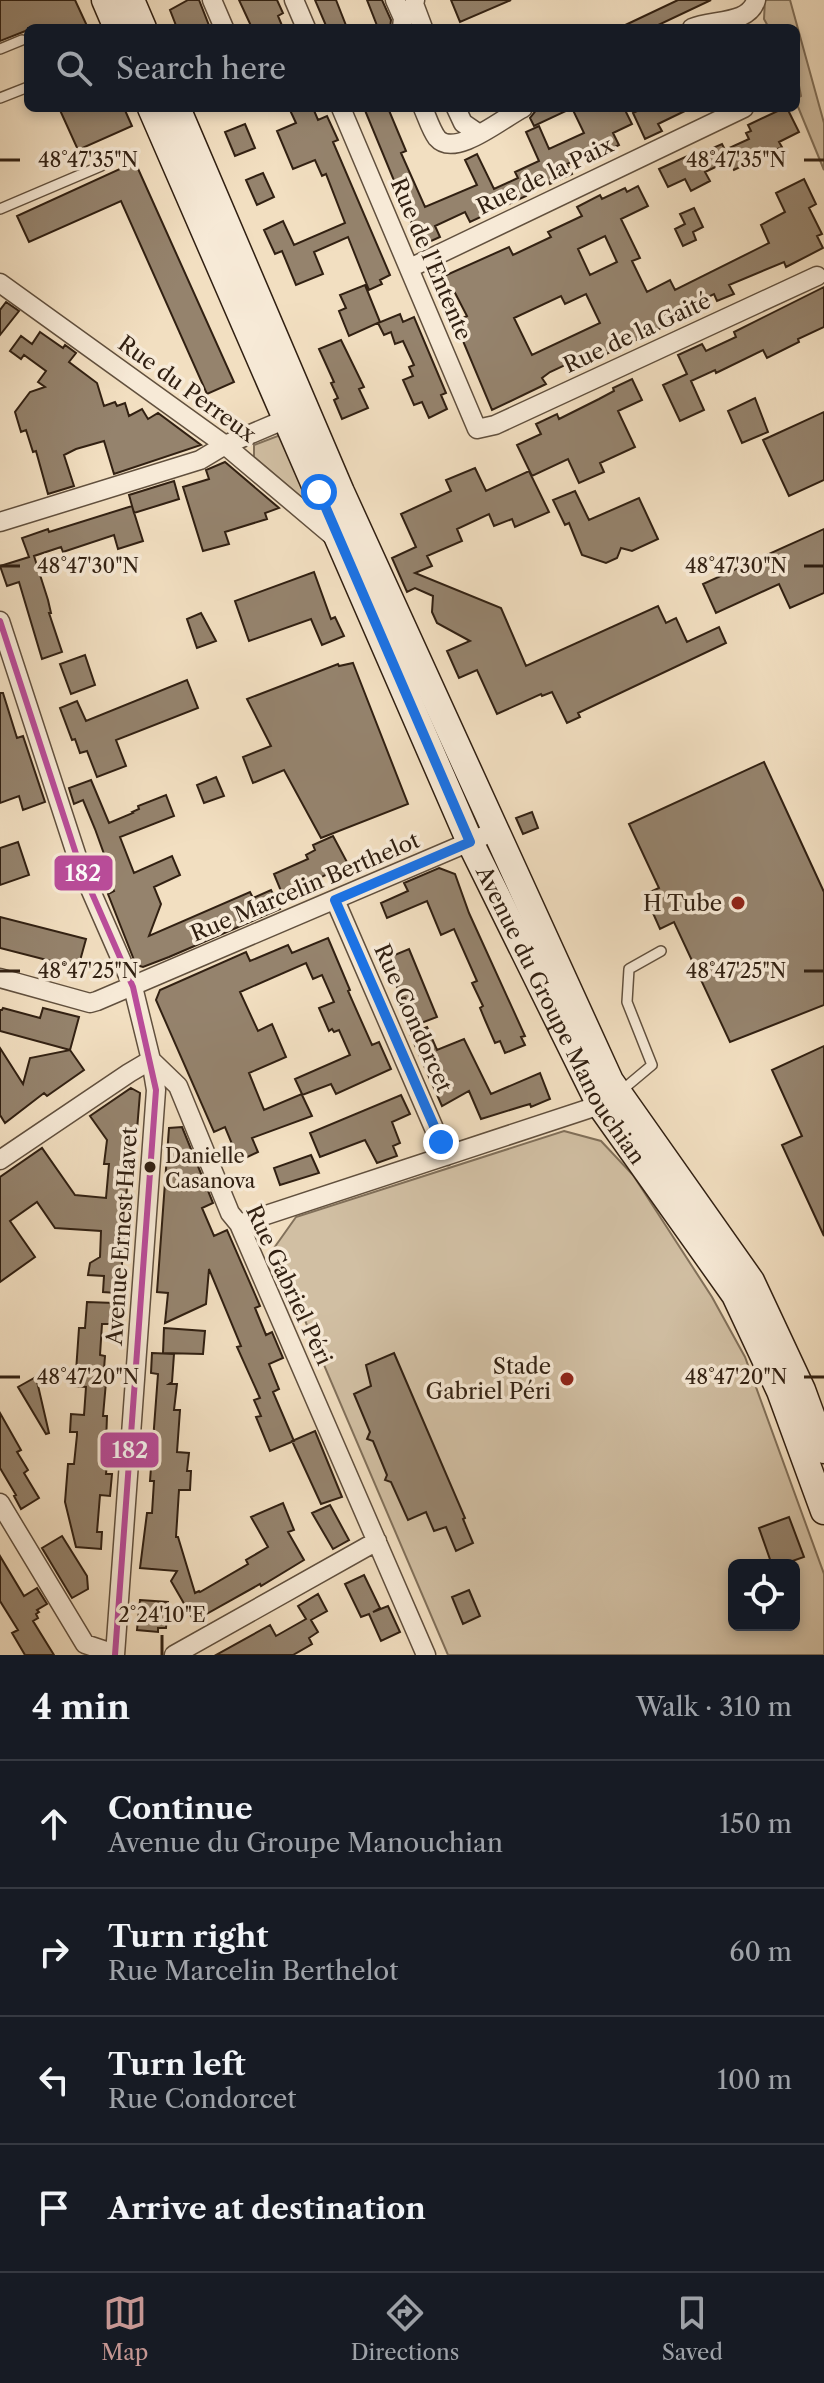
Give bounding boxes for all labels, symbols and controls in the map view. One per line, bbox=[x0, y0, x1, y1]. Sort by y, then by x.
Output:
search box bbox=[24, 24, 800, 112]
icon: search bbox=[52, 46, 96, 90]
text: Search here bbox=[116, 50, 286, 87]
street label: Rue de la Paix bbox=[472, 131, 618, 221]
text: 48°47'35"N bbox=[38, 148, 138, 172]
text: 48°47'35"N bbox=[686, 148, 786, 172]
street label: Rue de l'Entente bbox=[385, 174, 477, 344]
street label: Rue de la Gaité bbox=[559, 287, 715, 379]
street label: Rue du Perreux bbox=[113, 330, 261, 448]
route start bbox=[301, 474, 337, 510]
text: 48°47'30"N bbox=[37, 554, 139, 578]
text: 48°47'30"N bbox=[685, 554, 787, 578]
street label: Rue Marcelin Berthelot bbox=[187, 826, 424, 947]
line badge: 182 bbox=[53, 854, 114, 892]
text: 182 bbox=[65, 860, 101, 887]
street label: Avenue du Groupe Manouchian bbox=[470, 861, 651, 1170]
place label: H Tube bbox=[643, 890, 722, 917]
marker: H Tube bbox=[729, 894, 747, 912]
street label: Rue Condorcet bbox=[368, 940, 458, 1097]
text: 48°47'25"N bbox=[38, 959, 138, 983]
text: 48°47'25"N bbox=[686, 959, 786, 983]
route end bbox=[423, 1124, 459, 1160]
street label: Avenue Ernest Havet bbox=[101, 1126, 143, 1347]
place label: Danielle Casanova bbox=[165, 1144, 256, 1193]
marker: Danielle Casanova bbox=[142, 1159, 158, 1175]
street label: Rue Gabriel Péri bbox=[240, 1201, 338, 1370]
place label: Stade Gabriel Péri bbox=[425, 1353, 551, 1405]
text: 48°47'20"N bbox=[37, 1365, 139, 1389]
text: 48°47'20"N bbox=[685, 1365, 787, 1389]
marker: Stade Gabriel Péri bbox=[558, 1370, 576, 1388]
line badge: 182 bbox=[99, 1431, 160, 1469]
text: 182 bbox=[112, 1437, 148, 1464]
map controls bbox=[728, 1559, 800, 1631]
button: locate bbox=[728, 1559, 800, 1631]
text: 2°24'10"E bbox=[118, 1603, 206, 1627]
text: 4 min bbox=[32, 1686, 130, 1728]
text: Walk · 310 m bbox=[636, 1691, 792, 1723]
text: Continue bbox=[108, 1790, 253, 1827]
icon: ahead bbox=[32, 1802, 76, 1846]
text: 150 m bbox=[719, 1808, 792, 1840]
text: Avenue du Groupe Manouchian bbox=[108, 1827, 503, 1859]
text: Turn right bbox=[108, 1918, 268, 1955]
icon: right bbox=[32, 1930, 76, 1974]
text: 60 m bbox=[729, 1936, 792, 1968]
text: Rue Marcelin Berthelot bbox=[108, 1955, 399, 1987]
text: Turn left bbox=[108, 2046, 245, 2083]
icon: left bbox=[32, 2058, 76, 2102]
text: 100 m bbox=[717, 2064, 792, 2096]
text: Rue Condorcet bbox=[108, 2083, 297, 2115]
icon: arrive bbox=[32, 2186, 76, 2230]
text: Arrive at destination bbox=[108, 2190, 426, 2227]
tab: Map bbox=[101, 2291, 148, 2366]
tab: Directions bbox=[351, 2291, 459, 2366]
tab: Saved bbox=[662, 2291, 723, 2366]

